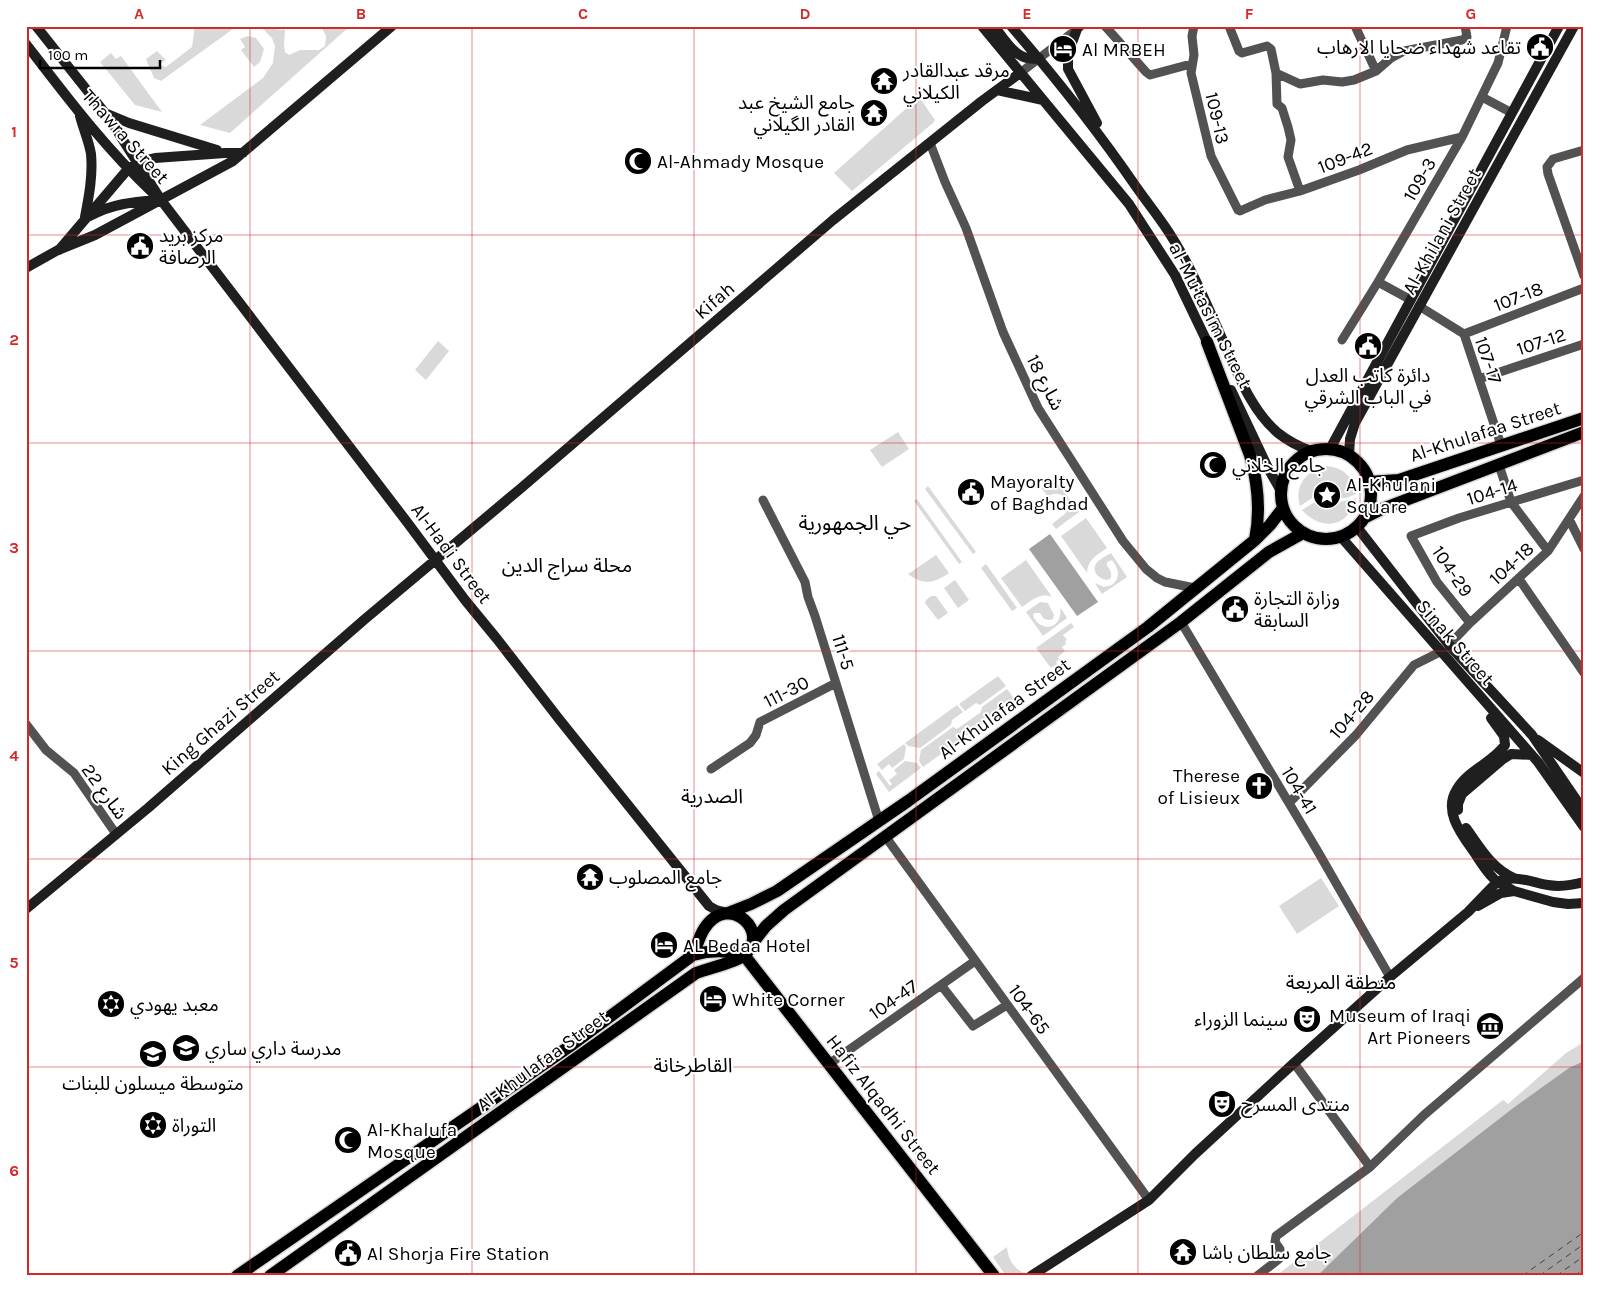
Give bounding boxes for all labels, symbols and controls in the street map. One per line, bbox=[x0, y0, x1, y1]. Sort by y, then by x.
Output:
text: A bbox=[134, 4, 144, 23]
text: B bbox=[356, 4, 366, 23]
text: C bbox=[578, 4, 588, 23]
text: D bbox=[800, 4, 811, 23]
text: E bbox=[1022, 4, 1032, 23]
text: F bbox=[1245, 4, 1254, 23]
text: G bbox=[1466, 4, 1476, 23]
public building icon: تقاعد شهداء ضحايا الارهاب bbox=[1525, 32, 1555, 62]
hotel icon: Al MRBEH bbox=[1048, 34, 1078, 64]
place label: تقاعد شهداء ضحايا الارهاب bbox=[1317, 37, 1521, 59]
scale bar bbox=[40, 38, 160, 70]
place label: Al MRBEH bbox=[1082, 39, 1166, 61]
text: 100 m bbox=[48, 46, 88, 64]
place label: مرقد عبدالقادر الكيلاني bbox=[902, 60, 1010, 107]
temple icon: مرقد عبدالقادر الكيلاني bbox=[869, 66, 899, 96]
street label: Thawra Street bbox=[77, 85, 173, 188]
street label: 109-13 bbox=[1200, 90, 1234, 146]
place label: جامع الشيخ عبد القادر الگيلاني bbox=[738, 92, 855, 139]
temple icon: جامع الشيخ عبد القادر الگيلاني bbox=[859, 98, 889, 128]
text: 1 bbox=[11, 122, 17, 141]
street label: 109-42 bbox=[1315, 137, 1376, 178]
mosque icon: Al-Ahmady Mosque bbox=[623, 146, 653, 176]
place label: Al-Ahmady Mosque bbox=[657, 151, 824, 173]
street label: 109-3 bbox=[1399, 154, 1441, 205]
street label: Al-Khilani Street bbox=[1398, 164, 1486, 299]
place label: مركز بريد الرصافة bbox=[159, 225, 223, 269]
public building icon: مركز بريد الرصافة bbox=[125, 231, 155, 261]
street label: al-Mu'tasim Street bbox=[1164, 239, 1256, 392]
street label: Kifah bbox=[690, 277, 739, 324]
street label: 107-18 bbox=[1491, 278, 1546, 316]
street label: 107-12 bbox=[1514, 324, 1569, 360]
text: 2 bbox=[9, 330, 19, 349]
public building icon: دائرة كاتب العدل في الباب الشرقي bbox=[1353, 331, 1383, 361]
street label: 107-17 bbox=[1470, 334, 1506, 387]
street label: شارع 18 bbox=[1020, 351, 1068, 415]
place label: دائرة كاتب العدل في الباب الشرقي bbox=[1305, 365, 1431, 412]
street label: Al-Khulafaa Street bbox=[1407, 397, 1563, 467]
mosque icon: جامع الخلاني bbox=[1198, 450, 1228, 480]
place label: جامع الخلاني bbox=[1232, 455, 1325, 480]
place label: Mayoralty of Baghdad bbox=[990, 471, 1089, 515]
place label: Al-Khulani Square bbox=[1346, 474, 1436, 518]
street label: 104-14 bbox=[1464, 474, 1521, 510]
public building icon: Mayoralty of Baghdad bbox=[956, 477, 986, 507]
place icon: Al-Khulani Square bbox=[1312, 480, 1342, 510]
street label: Al-Hadi Street bbox=[406, 499, 496, 608]
district label: حي الجمهورية bbox=[799, 511, 911, 539]
text: 3 bbox=[9, 538, 19, 557]
street label: 104-18 bbox=[1485, 538, 1538, 590]
street label: 104-29 bbox=[1427, 542, 1477, 601]
district label: محلة سراج الدين bbox=[502, 554, 632, 580]
place label: وزارة التجارة السابقة bbox=[1254, 588, 1340, 632]
public building icon: وزارة التجارة السابقة bbox=[1220, 594, 1250, 624]
street label: Sinak Street bbox=[1412, 595, 1498, 690]
street label: 111-5 bbox=[827, 632, 859, 673]
street label: Al-Khulafaa Street bbox=[935, 654, 1075, 764]
street label: King Ghazi Street bbox=[157, 665, 284, 780]
street label: 111-30 bbox=[760, 671, 813, 713]
street label: 104-28 bbox=[1325, 686, 1379, 744]
text: 4 bbox=[9, 746, 19, 765]
street label: شارع 22 bbox=[75, 759, 132, 825]
street label: 104-41 bbox=[1276, 763, 1322, 818]
place label: Therese of Lisieux bbox=[1157, 765, 1240, 809]
church icon: Therese of Lisieux bbox=[1244, 771, 1274, 801]
district label: الصدرية bbox=[681, 785, 743, 808]
temple icon: جامع المصلوب bbox=[575, 862, 605, 892]
place label: جامع المصلوب bbox=[609, 867, 722, 892]
hotel icon: AL Bedaa Hotel bbox=[649, 930, 679, 960]
place label: AL Bedaa Hotel bbox=[683, 935, 811, 957]
text: 5 bbox=[9, 953, 19, 972]
district label: منطقة المربعة bbox=[1286, 971, 1396, 994]
street label: 104-47 bbox=[865, 975, 922, 1024]
street label: 104-65 bbox=[1004, 980, 1055, 1039]
hotel icon: White Corner bbox=[698, 984, 728, 1014]
synagogue icon: معبد يهودي bbox=[96, 989, 126, 1019]
place label: White Corner bbox=[732, 989, 845, 1011]
place label: معبد يهودي bbox=[130, 994, 219, 1019]
theatre icon: سينما الزوراء bbox=[1292, 1004, 1322, 1034]
place label: Museum of Iraqi Art Pioneers bbox=[1329, 1005, 1471, 1049]
street label: Al-Khulafaa Street bbox=[473, 1006, 613, 1116]
place label: سينما الزوراء bbox=[1194, 1009, 1288, 1031]
museum icon: Museum of Iraqi Art Pioneers bbox=[1475, 1011, 1505, 1041]
street label: Hafiz Alqadhi Street bbox=[822, 1030, 945, 1179]
school or university icon: مدرسة داري ساري bbox=[171, 1033, 201, 1063]
place label: مدرسة داري ساري bbox=[205, 1038, 341, 1063]
school or university icon: متوسطة ميسلون للبنات bbox=[138, 1039, 168, 1069]
district label: القاطرخانة bbox=[653, 1054, 733, 1077]
place label: متوسطة ميسلون للبنات bbox=[62, 1073, 244, 1095]
theatre icon: منتدى المسرح bbox=[1207, 1089, 1237, 1119]
place label: منتدى المسرح bbox=[1241, 1094, 1350, 1118]
synagogue icon: التوراة bbox=[138, 1110, 168, 1140]
place label: التوراة bbox=[172, 1115, 216, 1137]
place label: Al-Khalufa Mosque bbox=[367, 1119, 457, 1163]
mosque icon: Al-Khalufa Mosque bbox=[333, 1125, 363, 1155]
text: 6 bbox=[9, 1161, 19, 1180]
temple icon: جامع سلطان باشا bbox=[1168, 1237, 1198, 1267]
public building icon: Al Shorja Fire Station bbox=[333, 1238, 363, 1268]
place label: جامع سلطان باشا bbox=[1202, 1242, 1332, 1267]
place label: Al Shorja Fire Station bbox=[367, 1243, 549, 1265]

